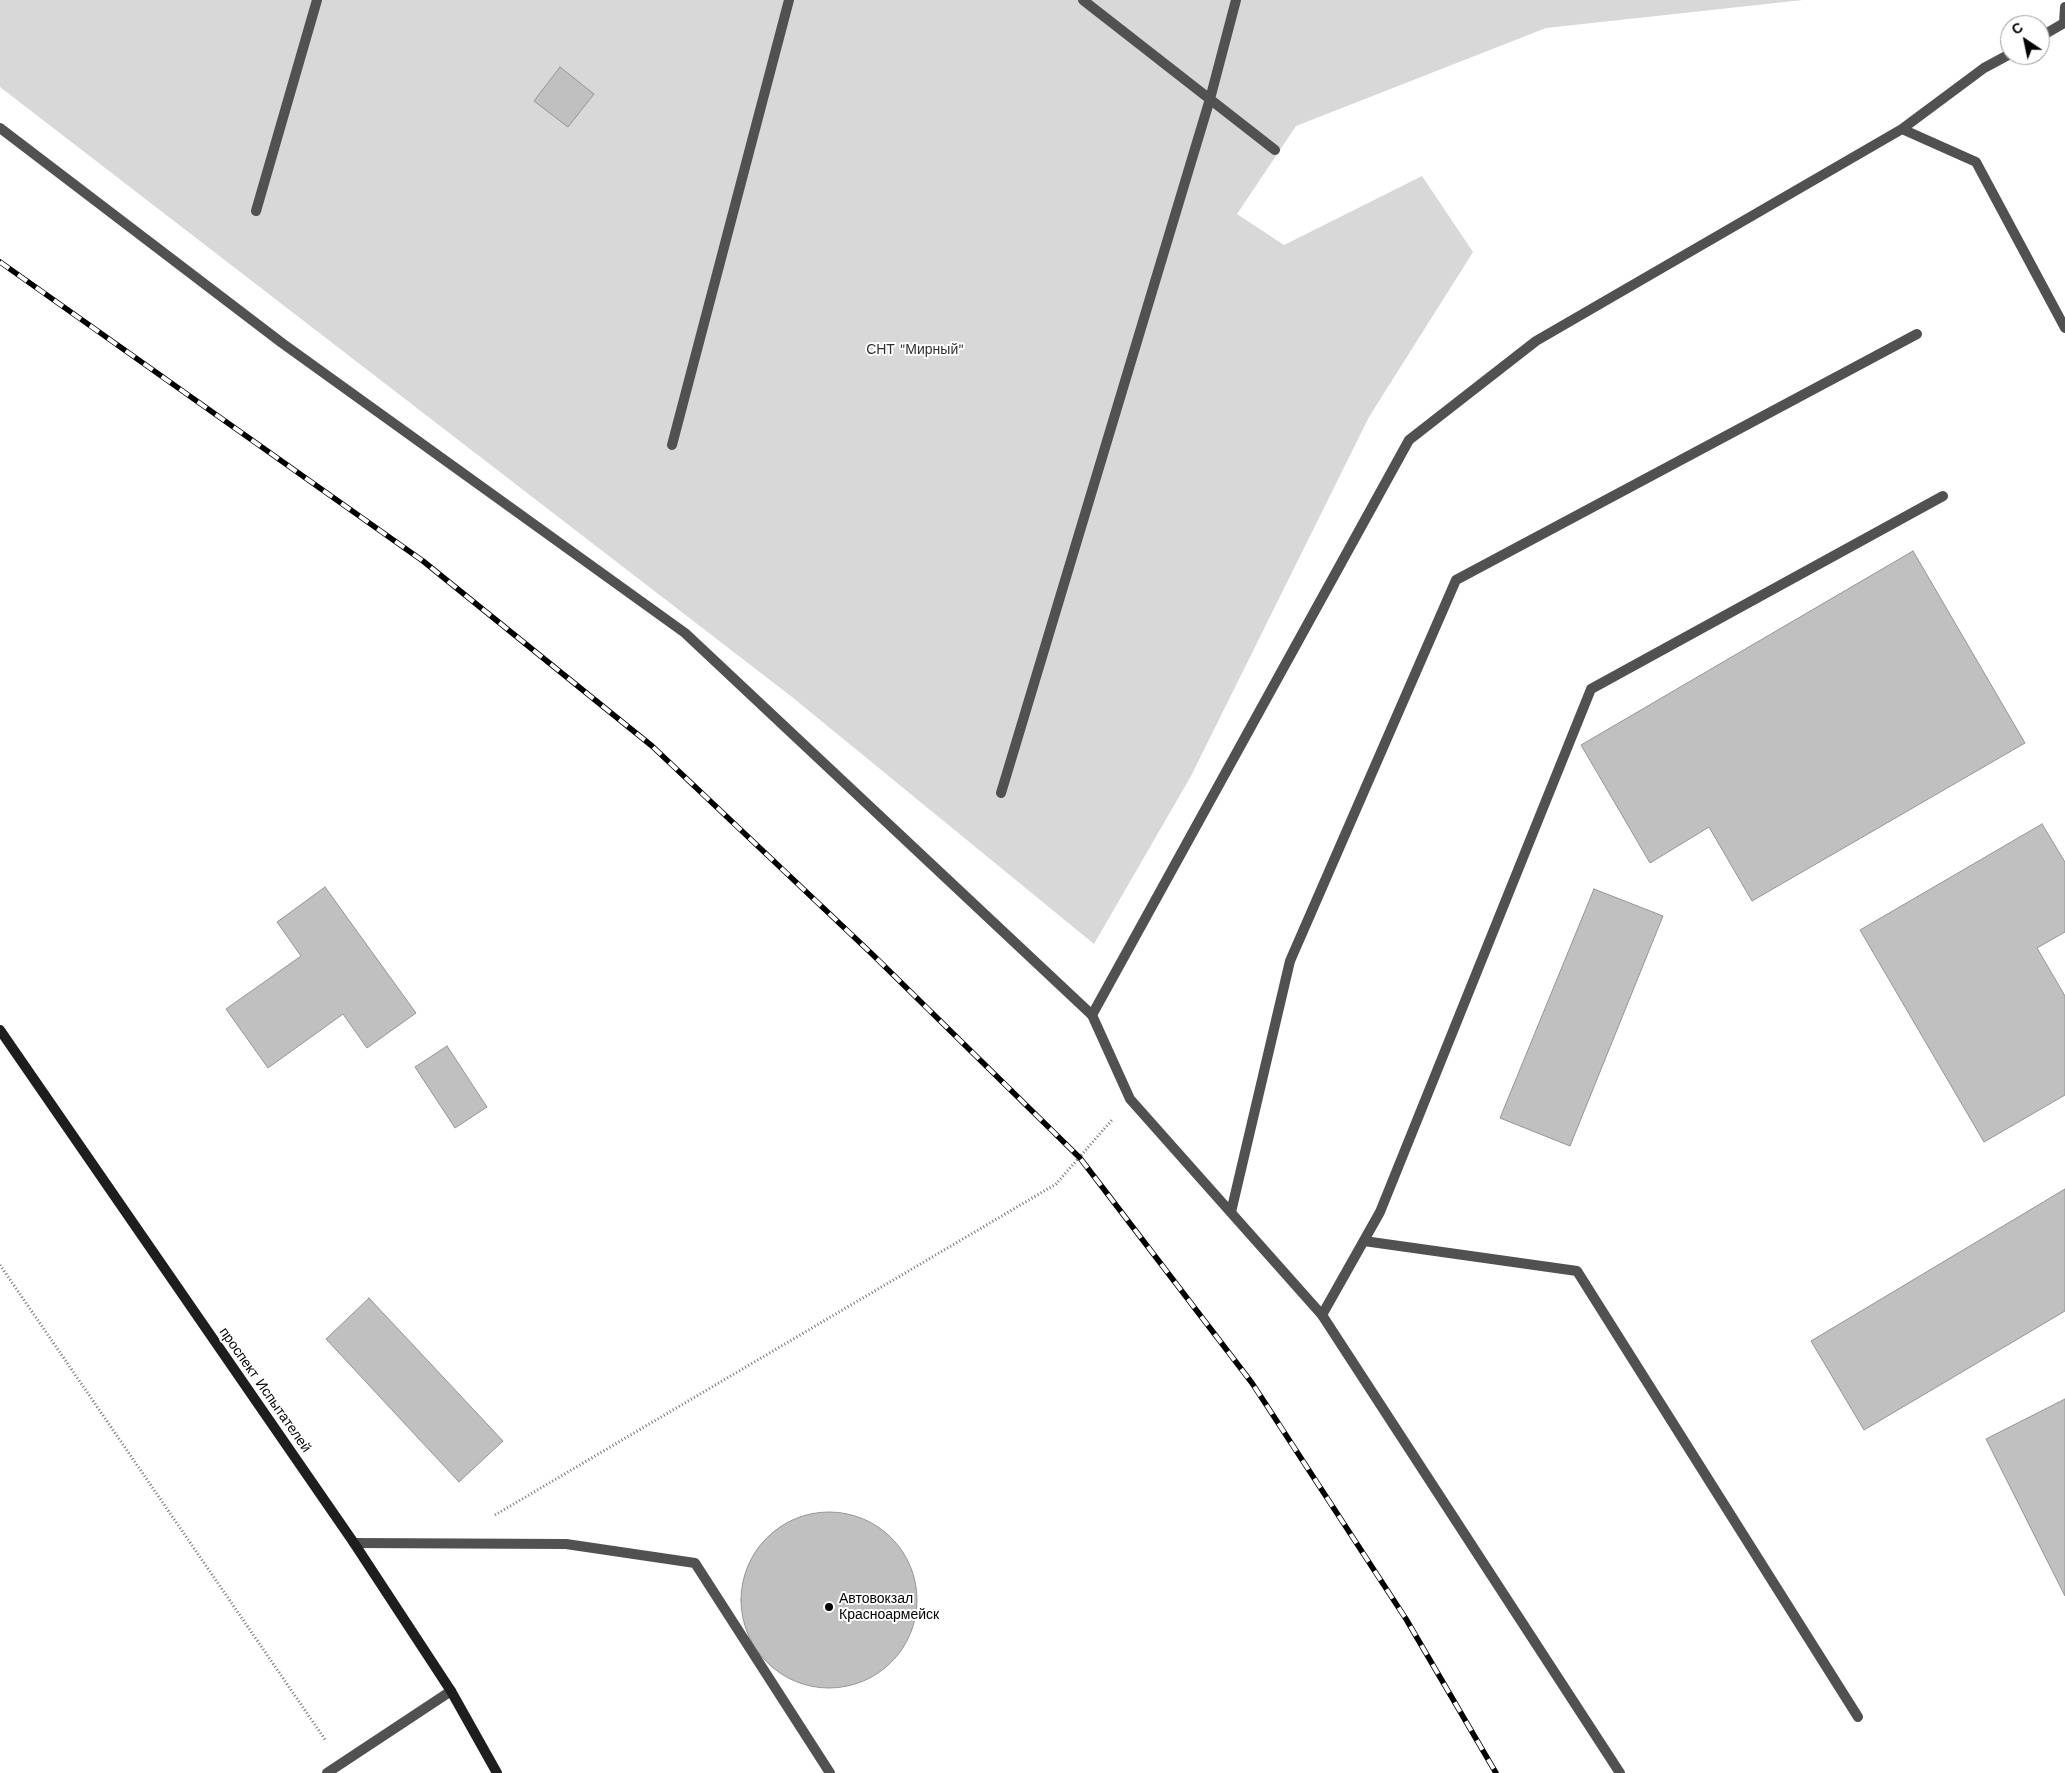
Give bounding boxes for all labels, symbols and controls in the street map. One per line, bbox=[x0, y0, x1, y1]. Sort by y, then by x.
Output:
north arrow bbox=[2000, 15, 2050, 65]
text: С bbox=[2009, 19, 2026, 38]
park label: СНТ "Мирный" bbox=[866, 342, 964, 358]
street label: проспект Испытателей bbox=[215, 1324, 315, 1456]
place label: Автовокзал Красноармейск bbox=[839, 1591, 939, 1624]
marker: Автовокзал Красноармейск bbox=[823, 1601, 835, 1613]

